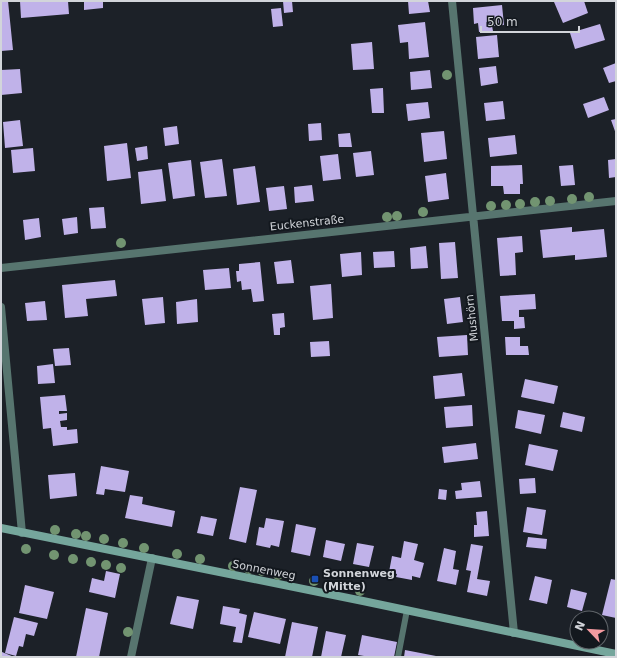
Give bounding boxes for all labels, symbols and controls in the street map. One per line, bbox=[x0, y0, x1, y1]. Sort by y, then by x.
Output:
scale bar bbox=[481, 8, 579, 34]
text: 50 m bbox=[487, 15, 518, 29]
street label: Euckenstraße bbox=[269, 213, 345, 233]
street label: Mushörn bbox=[463, 294, 481, 342]
street label: Sonnenweg bbox=[231, 557, 297, 583]
place label: Sonnenweg (Mitte) bbox=[323, 567, 395, 593]
marker: Sonnenweg (Mitte) bbox=[310, 574, 320, 584]
north arrow bbox=[569, 610, 609, 650]
text: N bbox=[573, 619, 588, 633]

